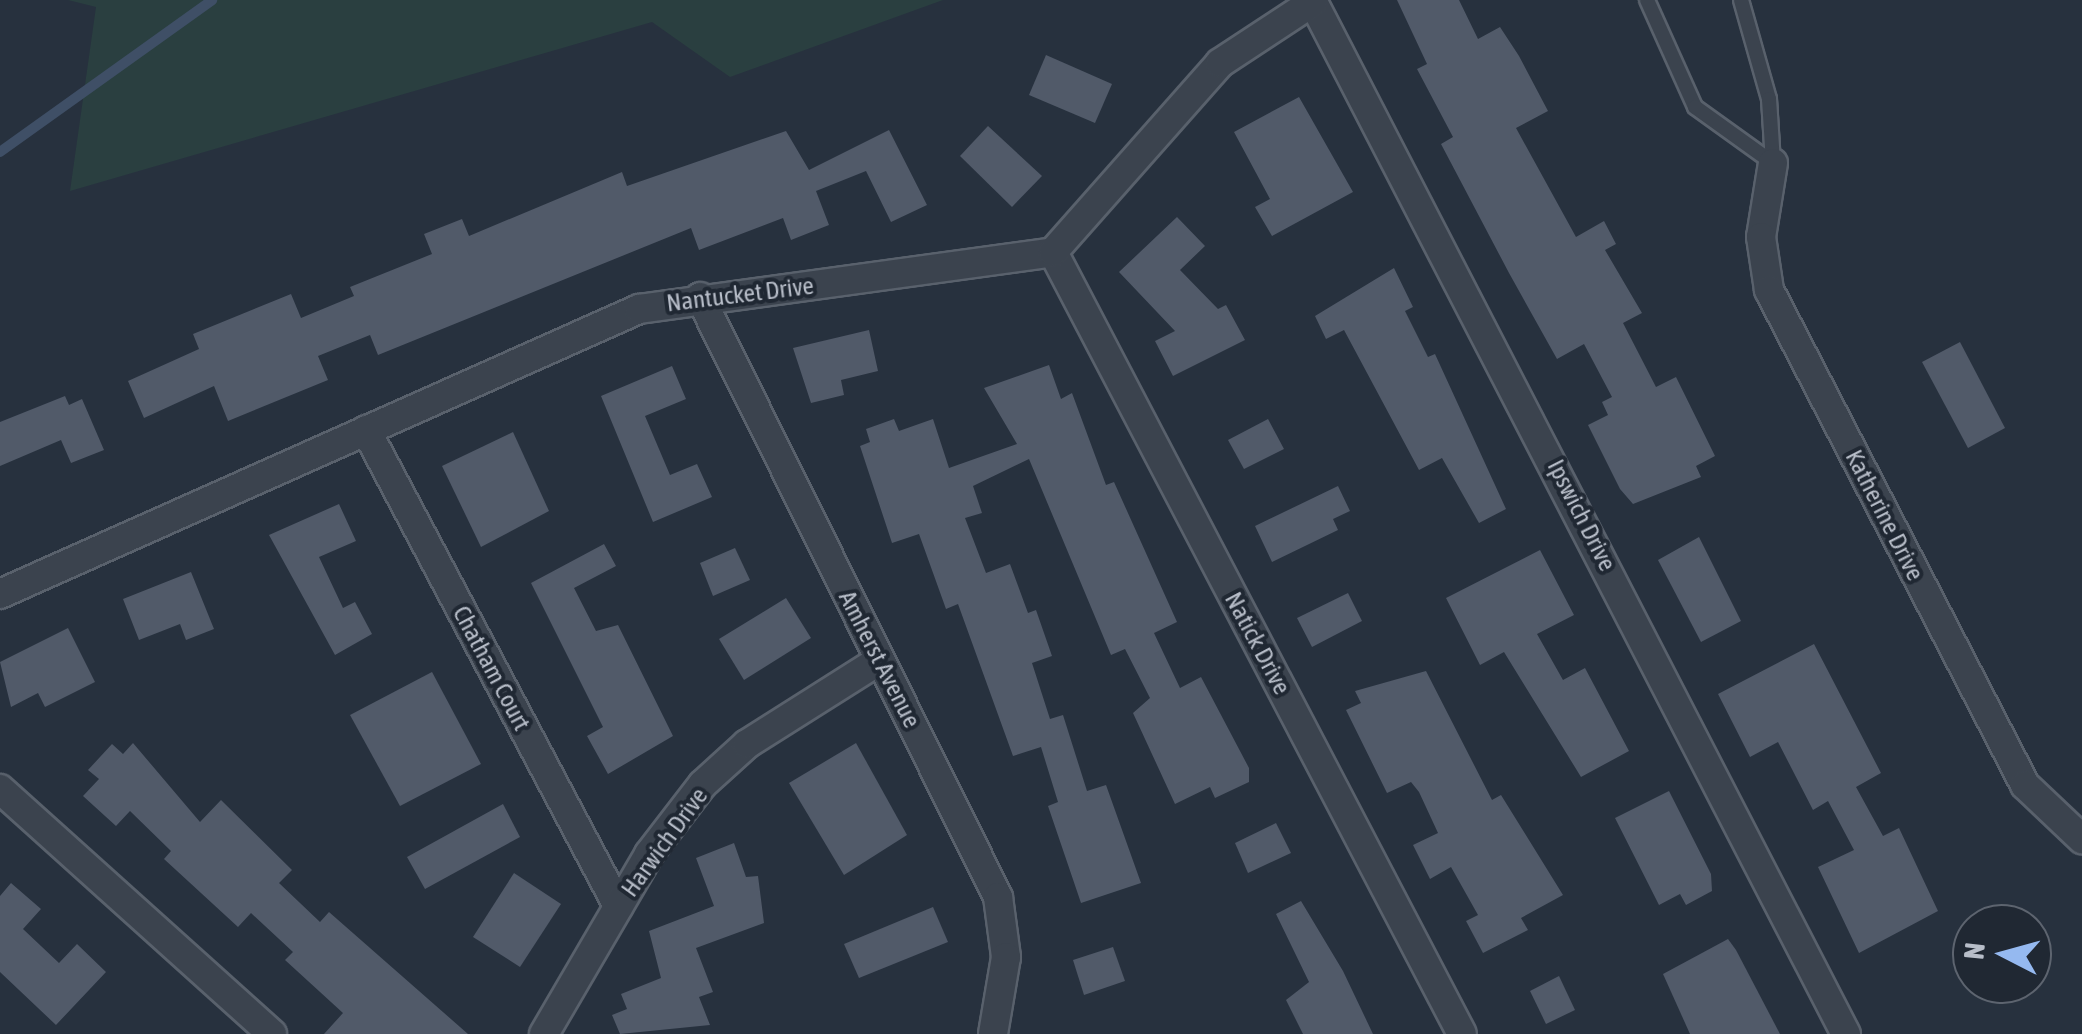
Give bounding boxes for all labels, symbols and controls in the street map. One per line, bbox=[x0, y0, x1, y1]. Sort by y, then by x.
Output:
street label: Nantucket Drive bbox=[665, 270, 815, 318]
street label: Katherine Drive bbox=[1839, 445, 1931, 585]
street label: Ipswich Drive bbox=[1541, 454, 1623, 576]
street label: Amherst Avenue bbox=[833, 585, 927, 733]
street label: Natick Drive bbox=[1219, 587, 1297, 699]
street label: Chatham Court bbox=[447, 601, 537, 735]
street label: Harwich Drive bbox=[614, 782, 714, 902]
north arrow bbox=[1952, 904, 2052, 1004]
text: N bbox=[1957, 941, 1991, 961]

